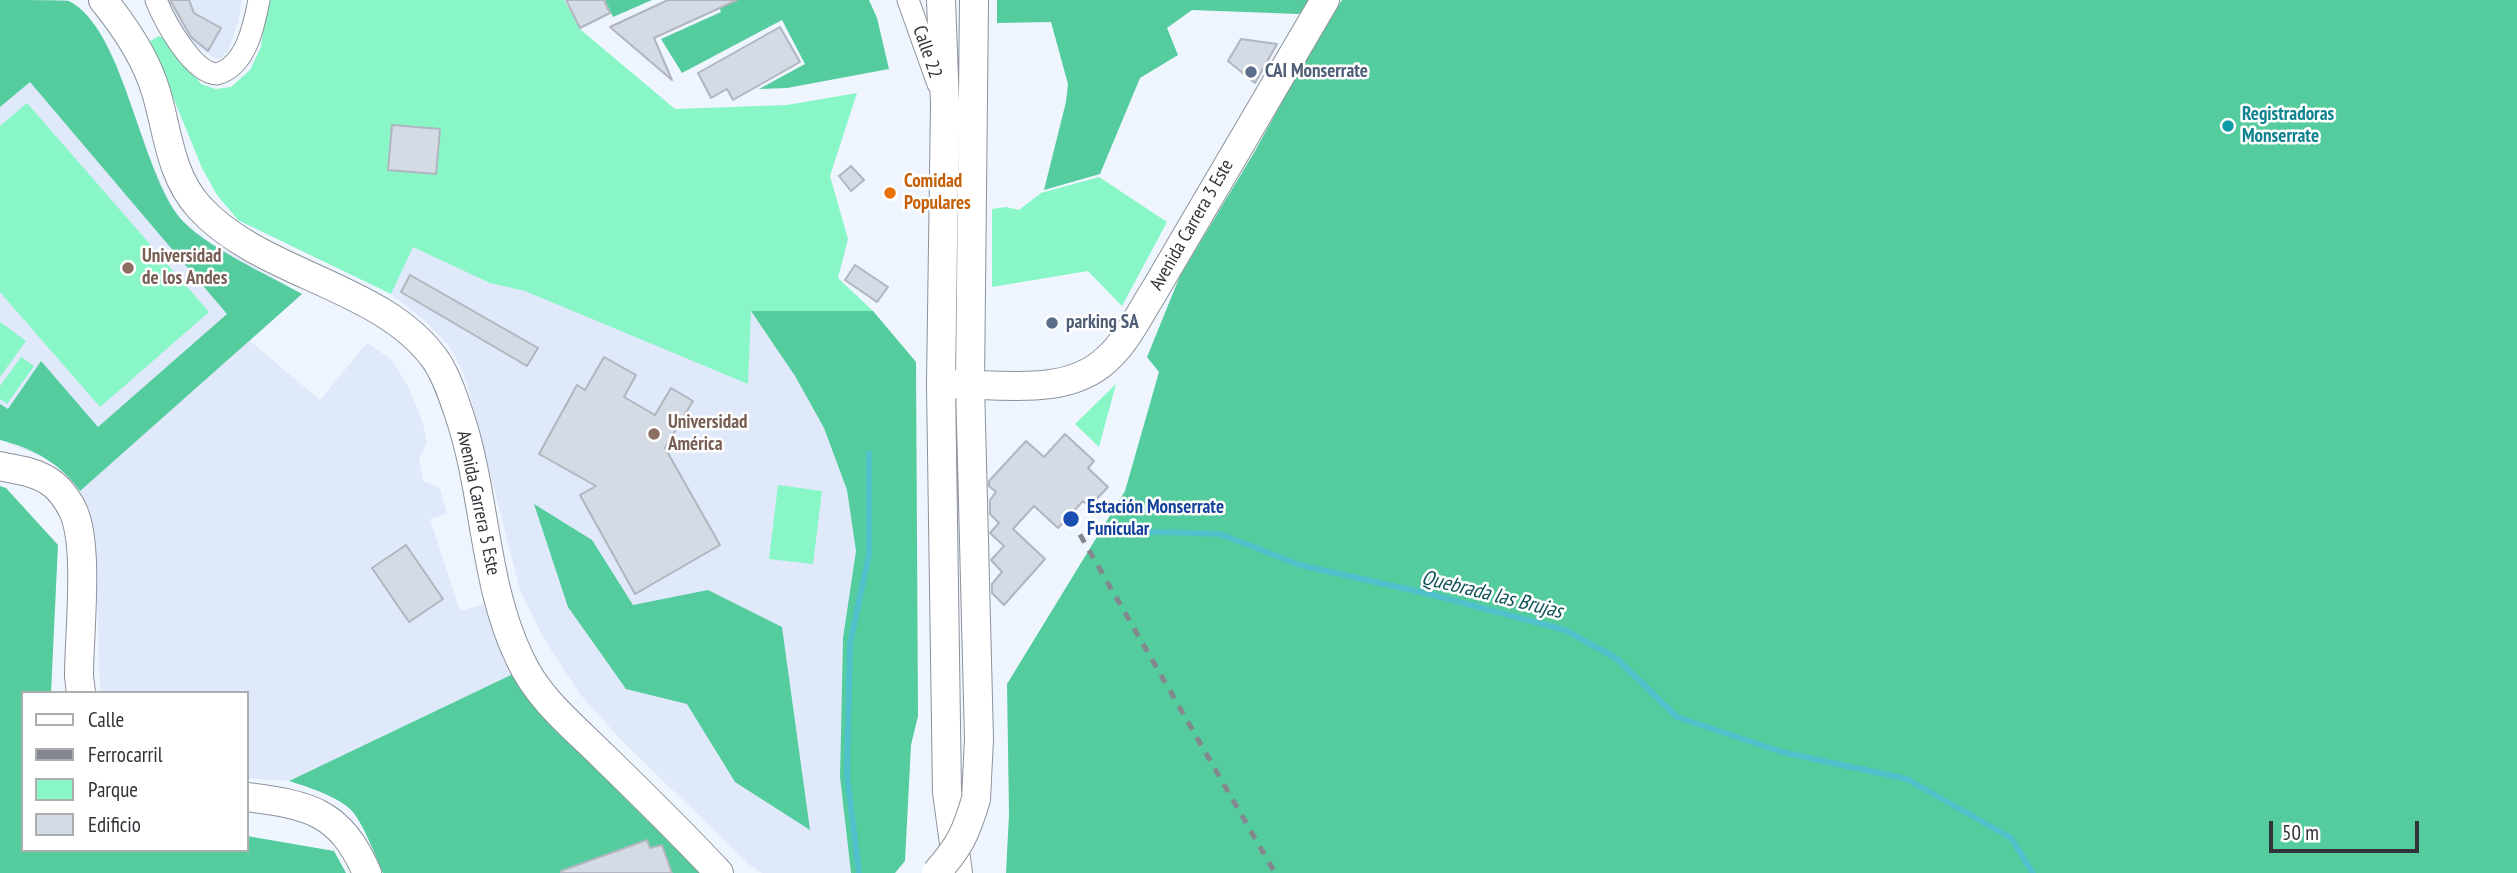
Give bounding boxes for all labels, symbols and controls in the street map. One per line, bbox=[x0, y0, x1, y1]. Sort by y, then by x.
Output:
street label: Calle 22 bbox=[907, 23, 947, 81]
place label: CAI Monserrate bbox=[1265, 61, 1368, 83]
marker: CAI Monserrate bbox=[1243, 64, 1259, 80]
place label: Registradoras Monserrate bbox=[2242, 104, 2334, 148]
marker: Registradoras Monserrate bbox=[2220, 118, 2236, 134]
street label: Avenida Carrera 3 Este bbox=[1145, 156, 1239, 294]
place label: Comidad Populares bbox=[904, 171, 971, 215]
marker: Comidad Populares bbox=[882, 185, 898, 201]
place label: Universidad de los Andes bbox=[142, 246, 227, 290]
marker: Universidad de los Andes bbox=[120, 260, 136, 276]
place label: parking SA bbox=[1066, 312, 1139, 334]
marker: parking SA bbox=[1044, 315, 1060, 331]
place label: Universidad América bbox=[668, 412, 747, 456]
marker: Universidad América bbox=[646, 426, 662, 442]
street label: Avenida Carrera 5 Este bbox=[452, 429, 504, 577]
place label: Estación Monserrate Funicular bbox=[1087, 497, 1224, 541]
marker: Estación Monserrate Funicular bbox=[1061, 509, 1081, 529]
water label: Quebrada las Brujas bbox=[1419, 565, 1565, 625]
legend bbox=[21, 691, 248, 852]
text: Calle bbox=[88, 706, 124, 733]
text: Ferrocarril bbox=[88, 741, 163, 768]
text: Parque bbox=[88, 776, 138, 803]
scale bar bbox=[2272, 806, 2422, 850]
text: Edificio bbox=[88, 811, 141, 838]
text: 50 m bbox=[2282, 819, 2319, 846]

